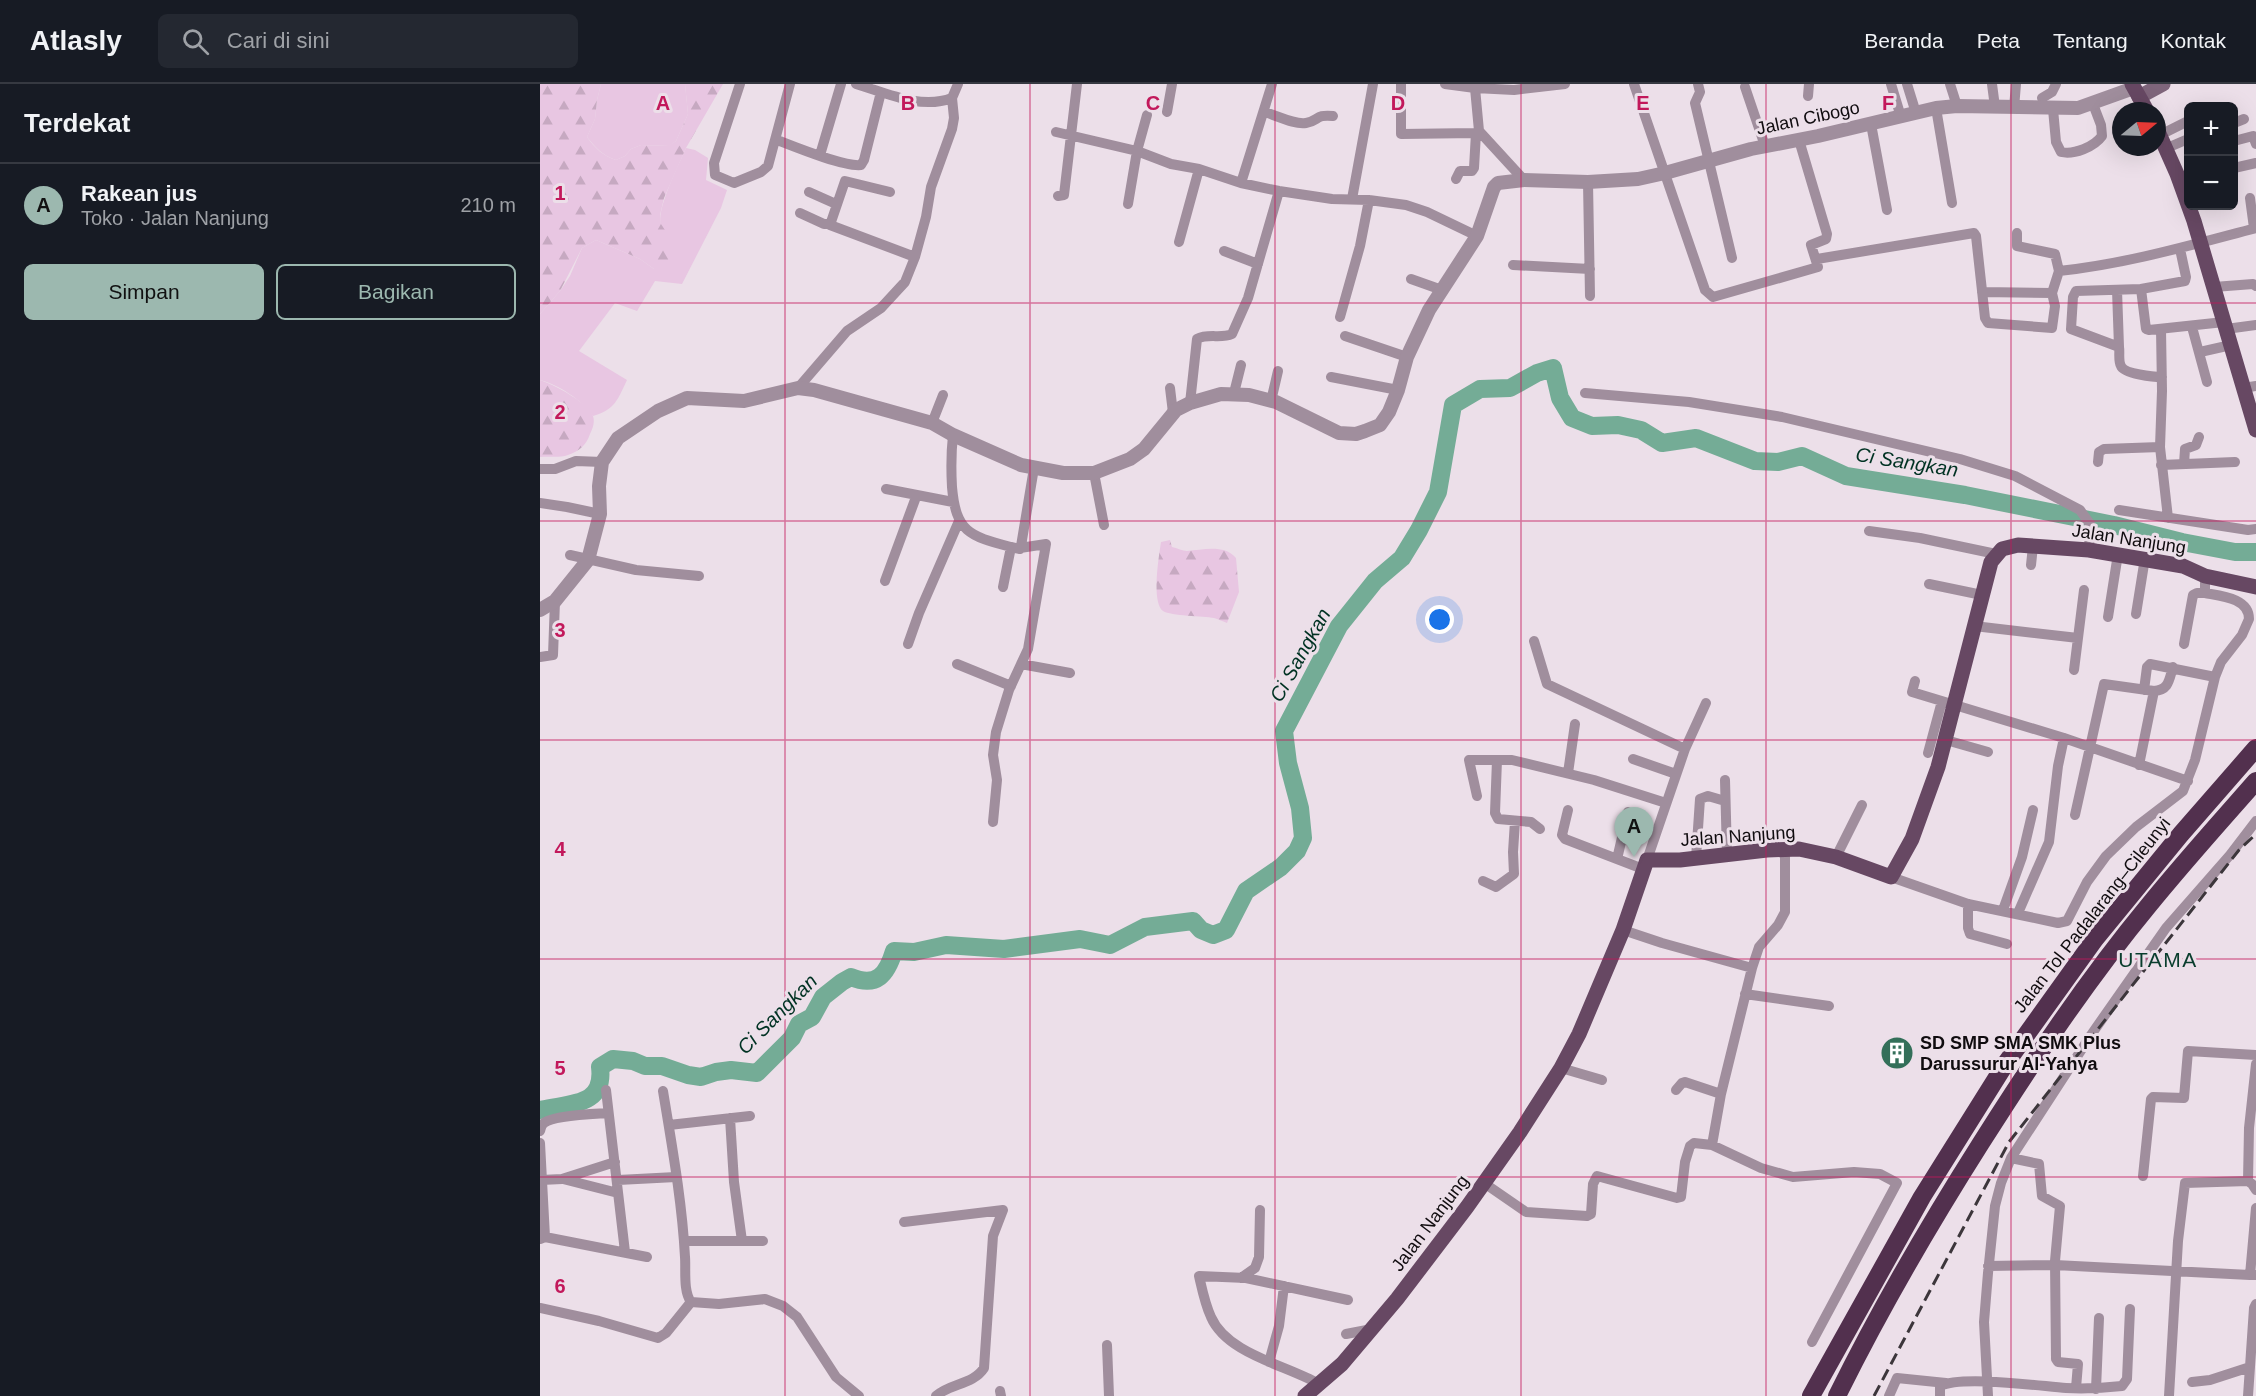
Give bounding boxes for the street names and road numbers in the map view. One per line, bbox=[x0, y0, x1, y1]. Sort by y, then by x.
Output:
street label: Jalan Cibogo bbox=[1755, 97, 1861, 139]
street label: Jalan Nanjung bbox=[2071, 520, 2187, 558]
street label: Jalan Tol Padalarang–Cileunyi bbox=[2010, 814, 2174, 1016]
street label: Jalan Nanjung bbox=[1680, 822, 1796, 850]
street label: Jalan Nanjung bbox=[1387, 1171, 1473, 1275]

